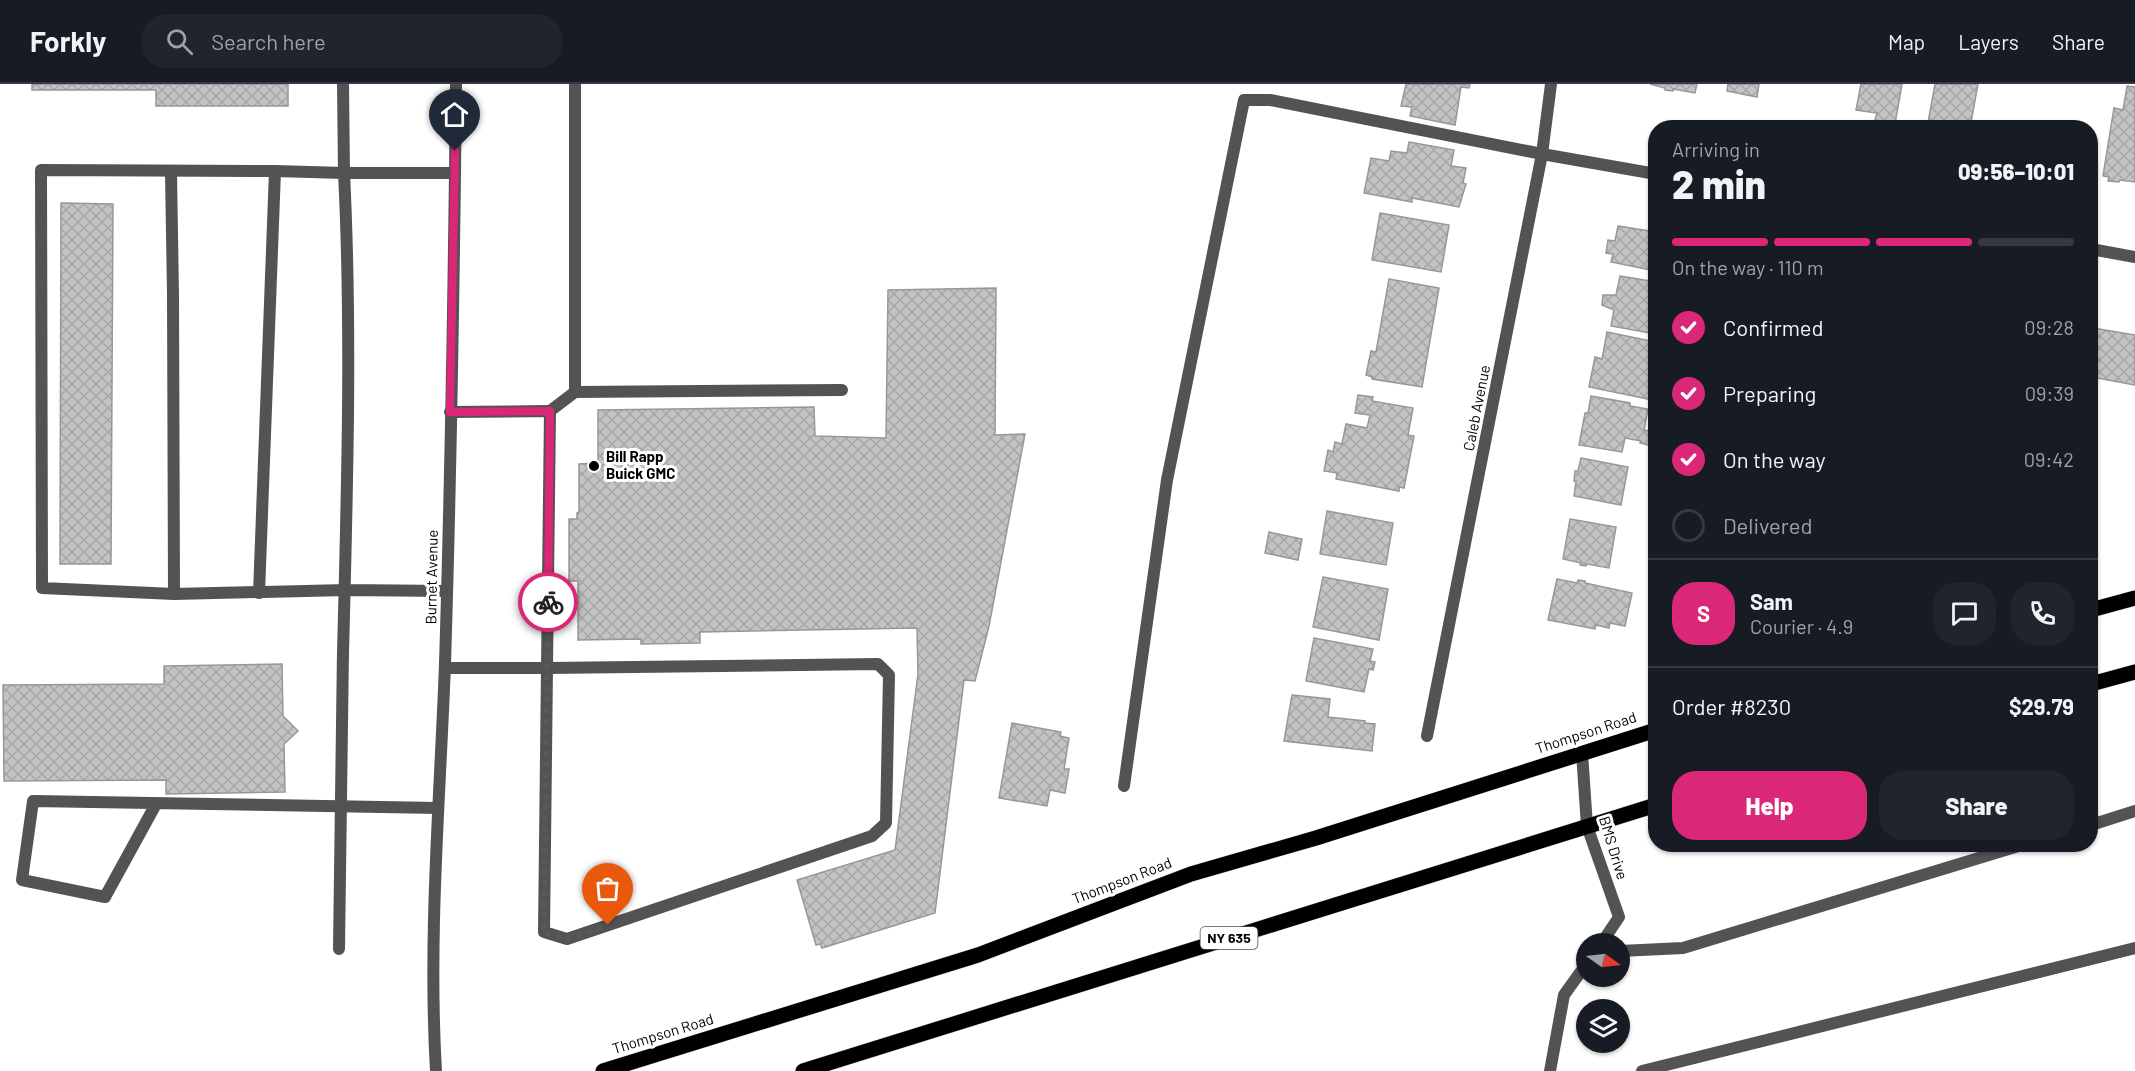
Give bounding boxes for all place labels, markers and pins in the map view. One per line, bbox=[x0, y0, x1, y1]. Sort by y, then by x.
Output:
pin bbox=[429, 89, 480, 151]
place label: Bill Rapp Buick GMC bbox=[606, 447, 675, 482]
marker: Bill Rapp Buick GMC bbox=[587, 459, 601, 473]
pin bbox=[582, 863, 633, 925]

